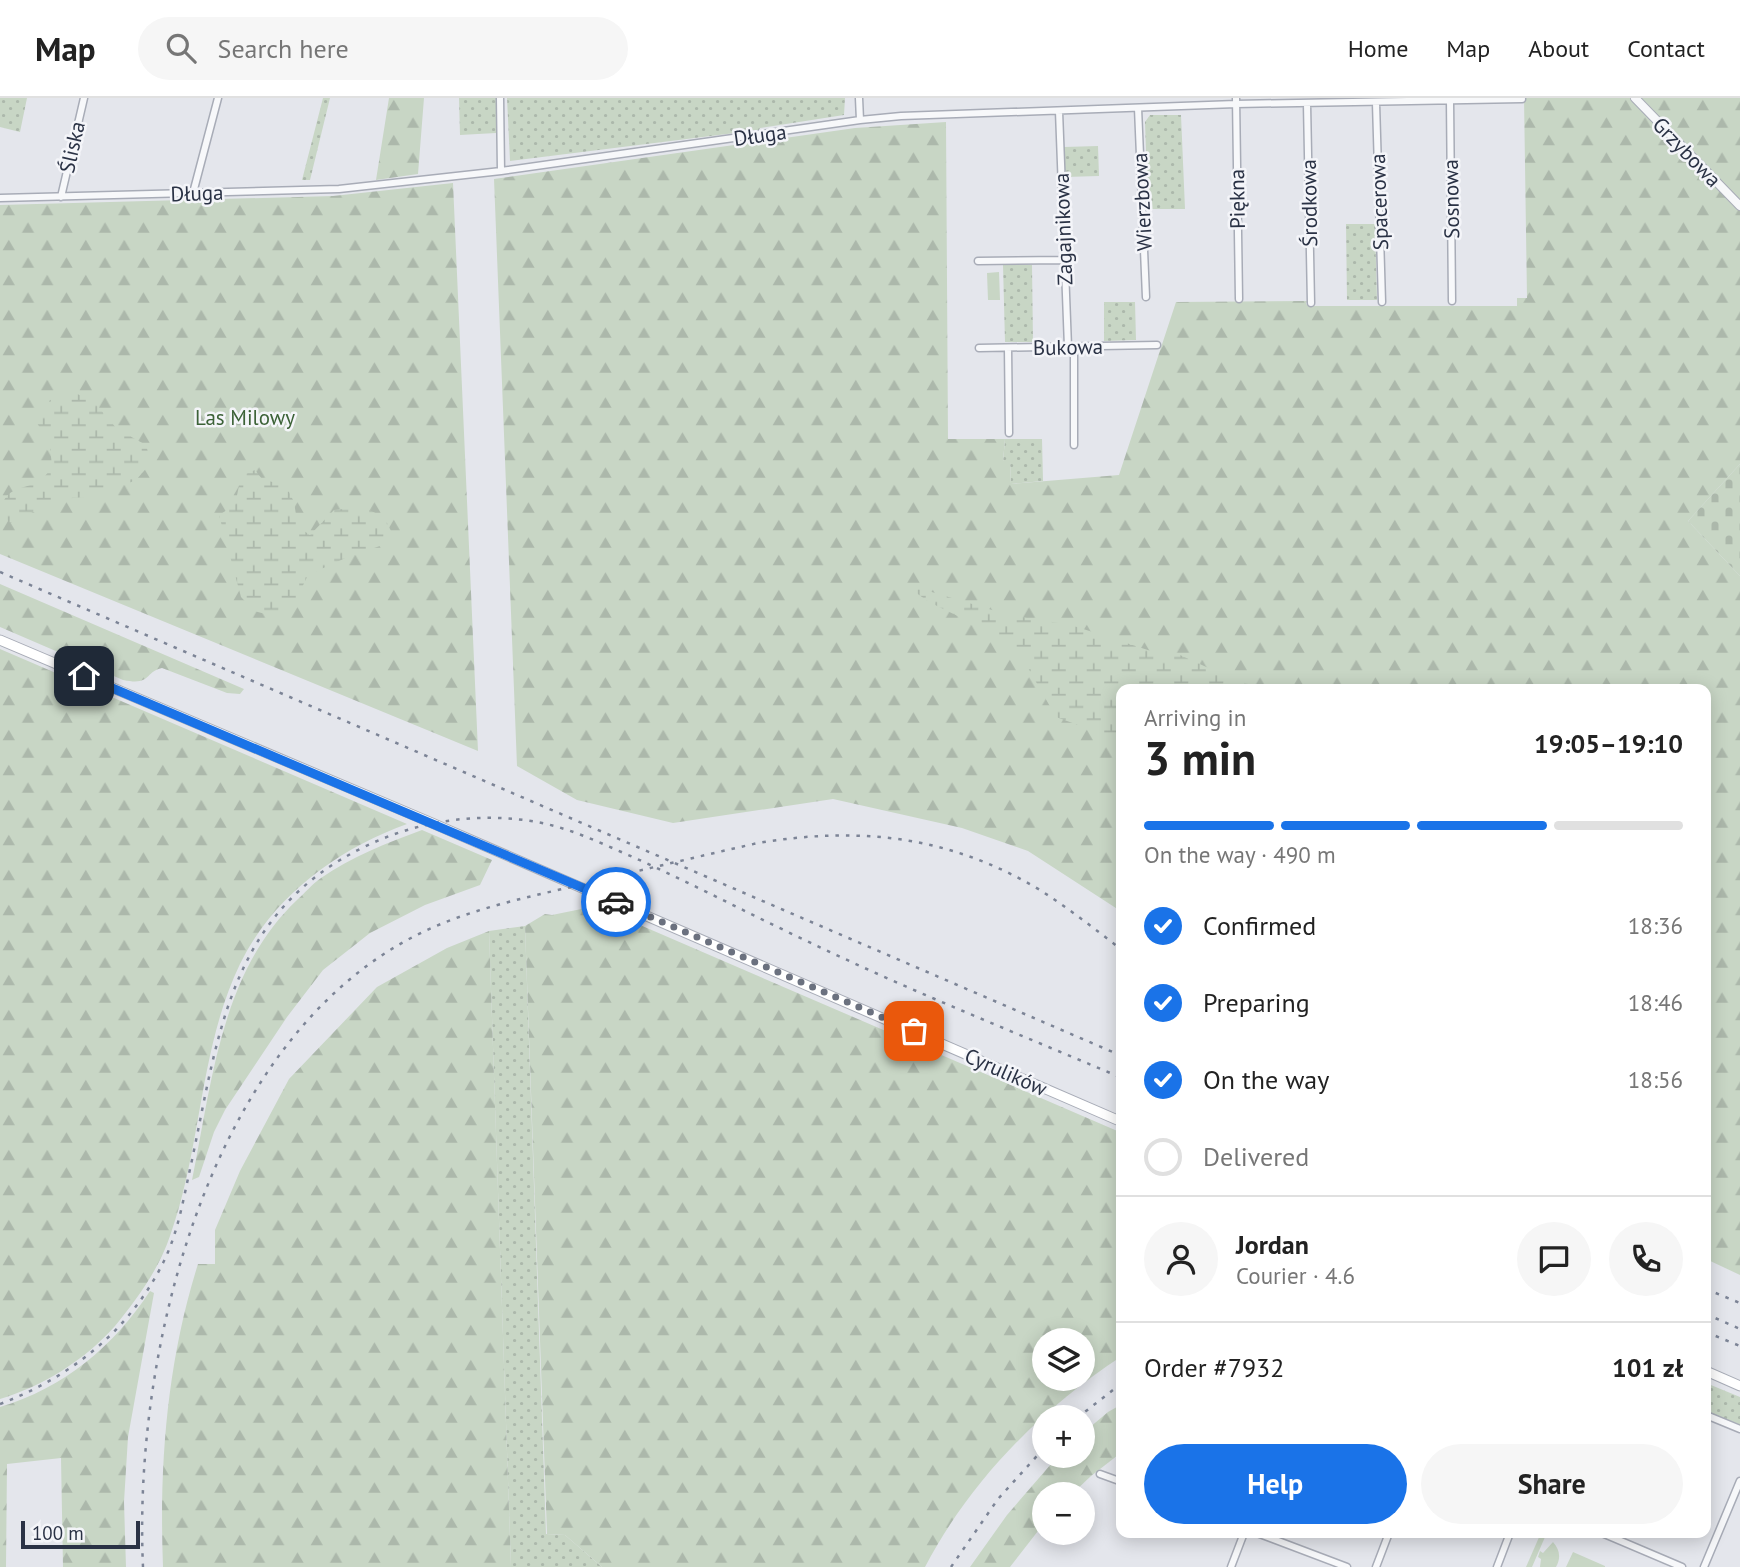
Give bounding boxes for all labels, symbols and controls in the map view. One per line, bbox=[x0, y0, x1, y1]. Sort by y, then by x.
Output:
search box bbox=[138, 17, 628, 80]
text: Map bbox=[35, 27, 96, 70]
icon: search bbox=[162, 29, 200, 67]
text: Search here bbox=[218, 32, 349, 65]
text: Home bbox=[1348, 33, 1408, 64]
text: Map bbox=[1446, 33, 1490, 64]
text: About bbox=[1528, 33, 1589, 64]
text: Contact bbox=[1627, 33, 1705, 64]
street label: Grzybowa bbox=[1647, 111, 1727, 193]
street label: Długa bbox=[732, 118, 788, 152]
street label: Śliska bbox=[53, 119, 91, 175]
street label: Wierzbowa bbox=[1126, 152, 1158, 252]
street label: Spacerowa bbox=[1364, 153, 1394, 251]
street label: Środkowa bbox=[1295, 159, 1323, 247]
street label: Sosnowa bbox=[1437, 159, 1465, 239]
street label: Piękna bbox=[1223, 169, 1251, 229]
street label: Zagajnikowa bbox=[1048, 172, 1078, 286]
street label: Długa bbox=[170, 179, 224, 207]
street label: Bukowa bbox=[1033, 333, 1103, 361]
park label: Las Milowy bbox=[195, 404, 295, 431]
pin bbox=[54, 646, 114, 706]
icon: home bbox=[65, 657, 103, 695]
text: Arriving in bbox=[1144, 703, 1246, 732]
text: 19:05–19:10 bbox=[1534, 727, 1683, 760]
text: 3 min bbox=[1144, 728, 1256, 788]
text: On the way · 490 m bbox=[1144, 840, 1336, 869]
courier bbox=[581, 867, 651, 937]
icon: car bbox=[597, 883, 635, 921]
icon: check bbox=[1144, 907, 1182, 945]
text: Confirmed bbox=[1203, 909, 1316, 942]
text: 18:36 bbox=[1628, 911, 1683, 940]
icon: check bbox=[1144, 984, 1182, 1022]
text: Preparing bbox=[1203, 986, 1310, 1019]
text: 18:46 bbox=[1628, 988, 1683, 1017]
pin bbox=[884, 1001, 944, 1061]
icon: bag bbox=[895, 1012, 933, 1050]
street label: Cyrulików bbox=[961, 1042, 1052, 1102]
icon: check bbox=[1144, 1061, 1182, 1099]
text: On the way bbox=[1203, 1063, 1329, 1096]
text: 18:56 bbox=[1628, 1065, 1683, 1094]
text: Delivered bbox=[1203, 1140, 1309, 1173]
button: person bbox=[1144, 1222, 1218, 1296]
button: chat bbox=[1517, 1222, 1591, 1296]
button: phone bbox=[1609, 1222, 1683, 1296]
text: Jordan bbox=[1236, 1228, 1309, 1261]
text: Courier · 4.6 bbox=[1236, 1261, 1355, 1290]
map controls bbox=[1032, 1328, 1095, 1545]
button: layers bbox=[1032, 1328, 1095, 1391]
text: Order #7932 bbox=[1144, 1351, 1284, 1384]
text: 101 zł bbox=[1612, 1351, 1683, 1384]
button: + bbox=[1032, 1405, 1095, 1468]
button: Help bbox=[1144, 1444, 1407, 1524]
button: Share bbox=[1421, 1444, 1683, 1524]
button: − bbox=[1032, 1482, 1095, 1545]
scale bar bbox=[21, 1518, 140, 1550]
text: 100 m bbox=[32, 1521, 84, 1545]

